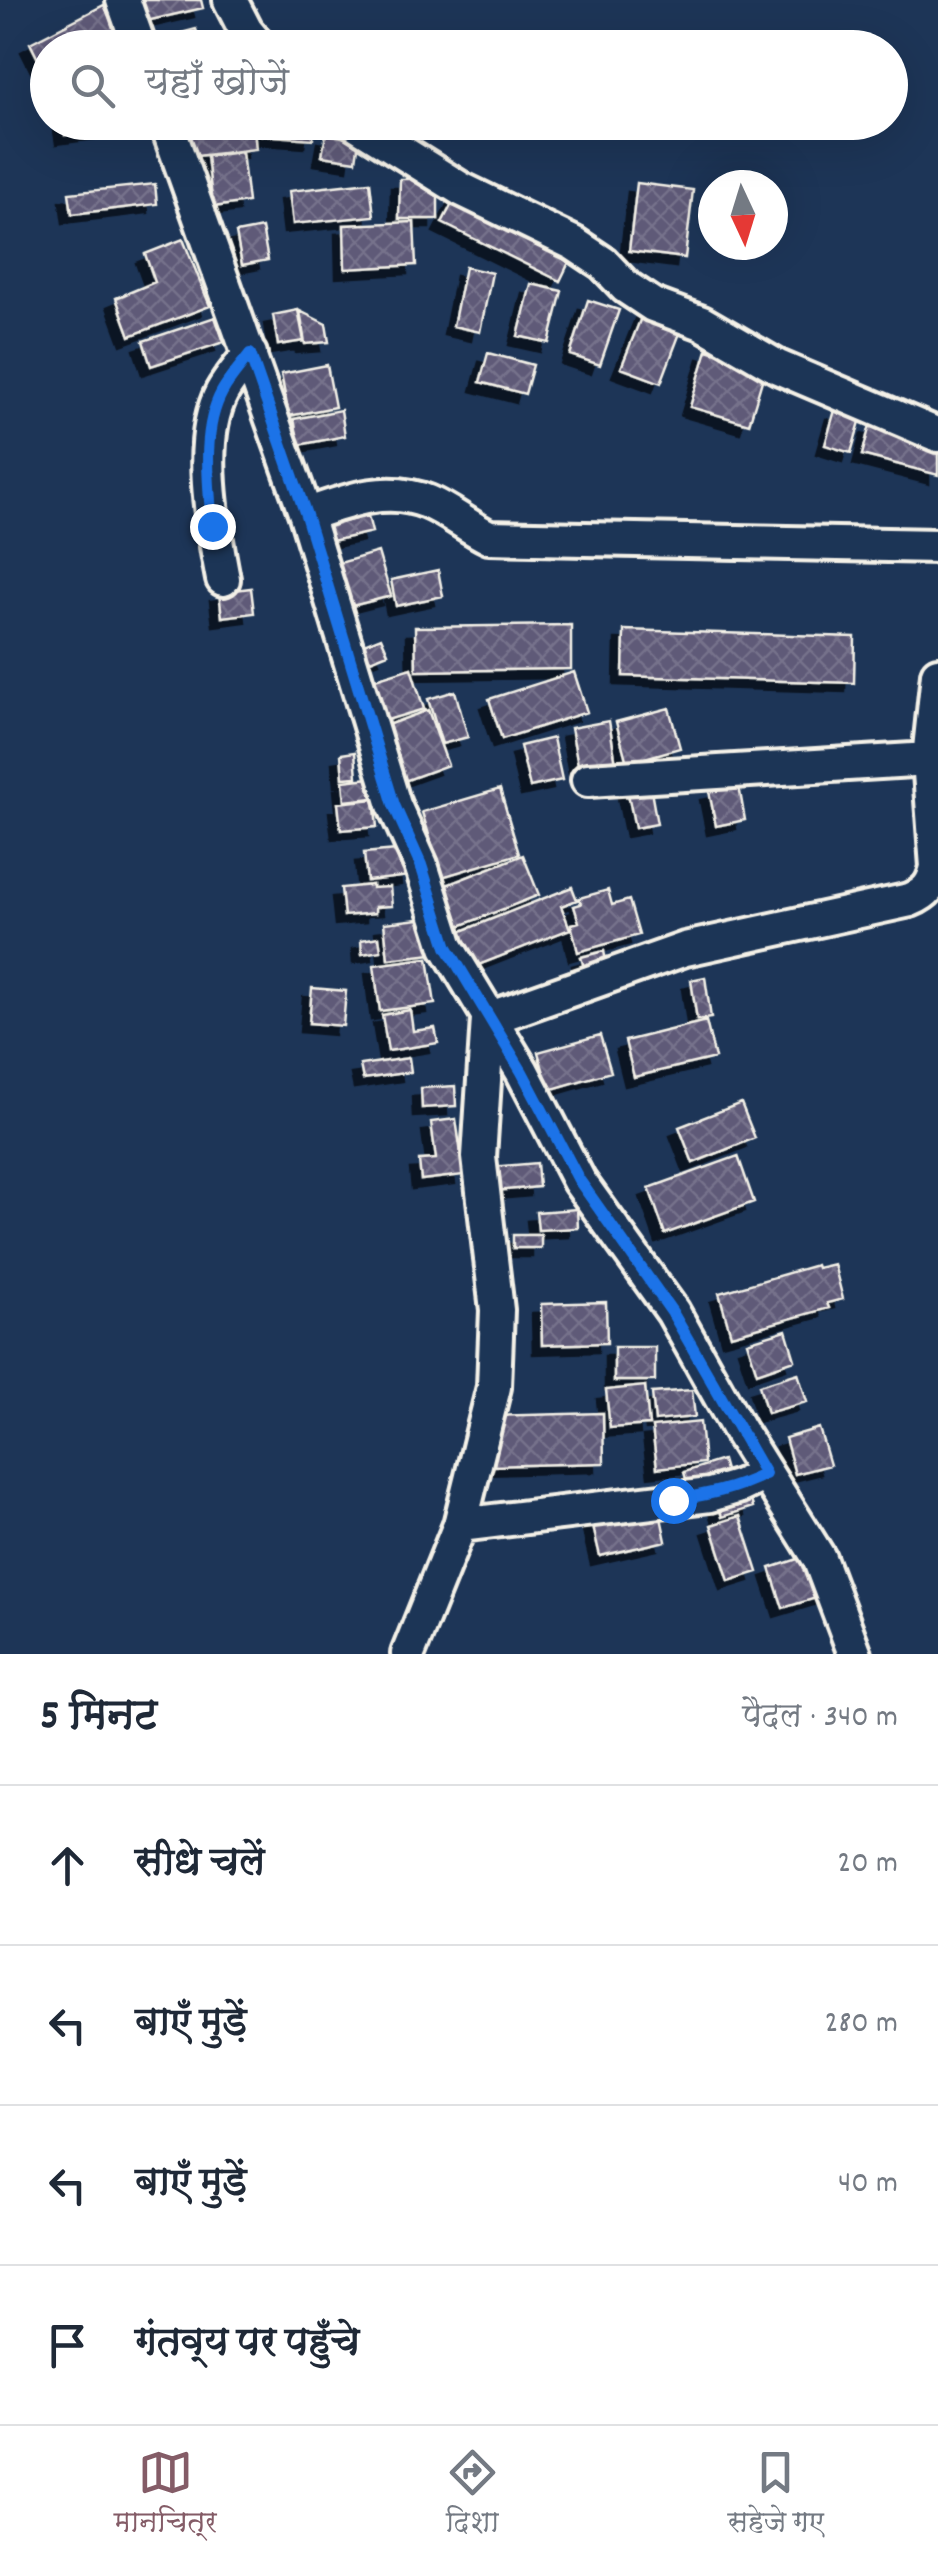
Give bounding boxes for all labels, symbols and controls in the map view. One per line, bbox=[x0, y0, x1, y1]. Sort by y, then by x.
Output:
search box bbox=[30, 30, 908, 140]
icon: search bbox=[65, 58, 120, 113]
text: यहाँ खोजें bbox=[145, 58, 289, 113]
north arrow bbox=[698, 170, 788, 260]
route end bbox=[190, 504, 236, 550]
route start bbox=[651, 1478, 697, 1524]
text: 5 मिनट bbox=[40, 1689, 157, 1749]
text: पैदल · 340 m bbox=[742, 1696, 898, 1742]
icon: ahead bbox=[40, 1838, 95, 1893]
text: सीधे चलें bbox=[135, 1838, 265, 1893]
text: 20 m bbox=[837, 1842, 898, 1888]
icon: left bbox=[40, 1998, 95, 2053]
text: बाएँ मुड़ें bbox=[135, 1998, 247, 2053]
text: 280 m bbox=[824, 2002, 898, 2048]
icon: left bbox=[40, 2158, 95, 2213]
text: बाएँ मुड़ें bbox=[135, 2158, 247, 2213]
text: 40 m bbox=[838, 2162, 898, 2208]
icon: arrive bbox=[40, 2318, 95, 2373]
text: गंतव्य पर पहुँचे bbox=[135, 2318, 360, 2373]
tab: मानचित्र bbox=[114, 2445, 217, 2545]
tab: दिशा bbox=[445, 2445, 500, 2545]
tab: सहेजे गए bbox=[727, 2445, 824, 2545]

